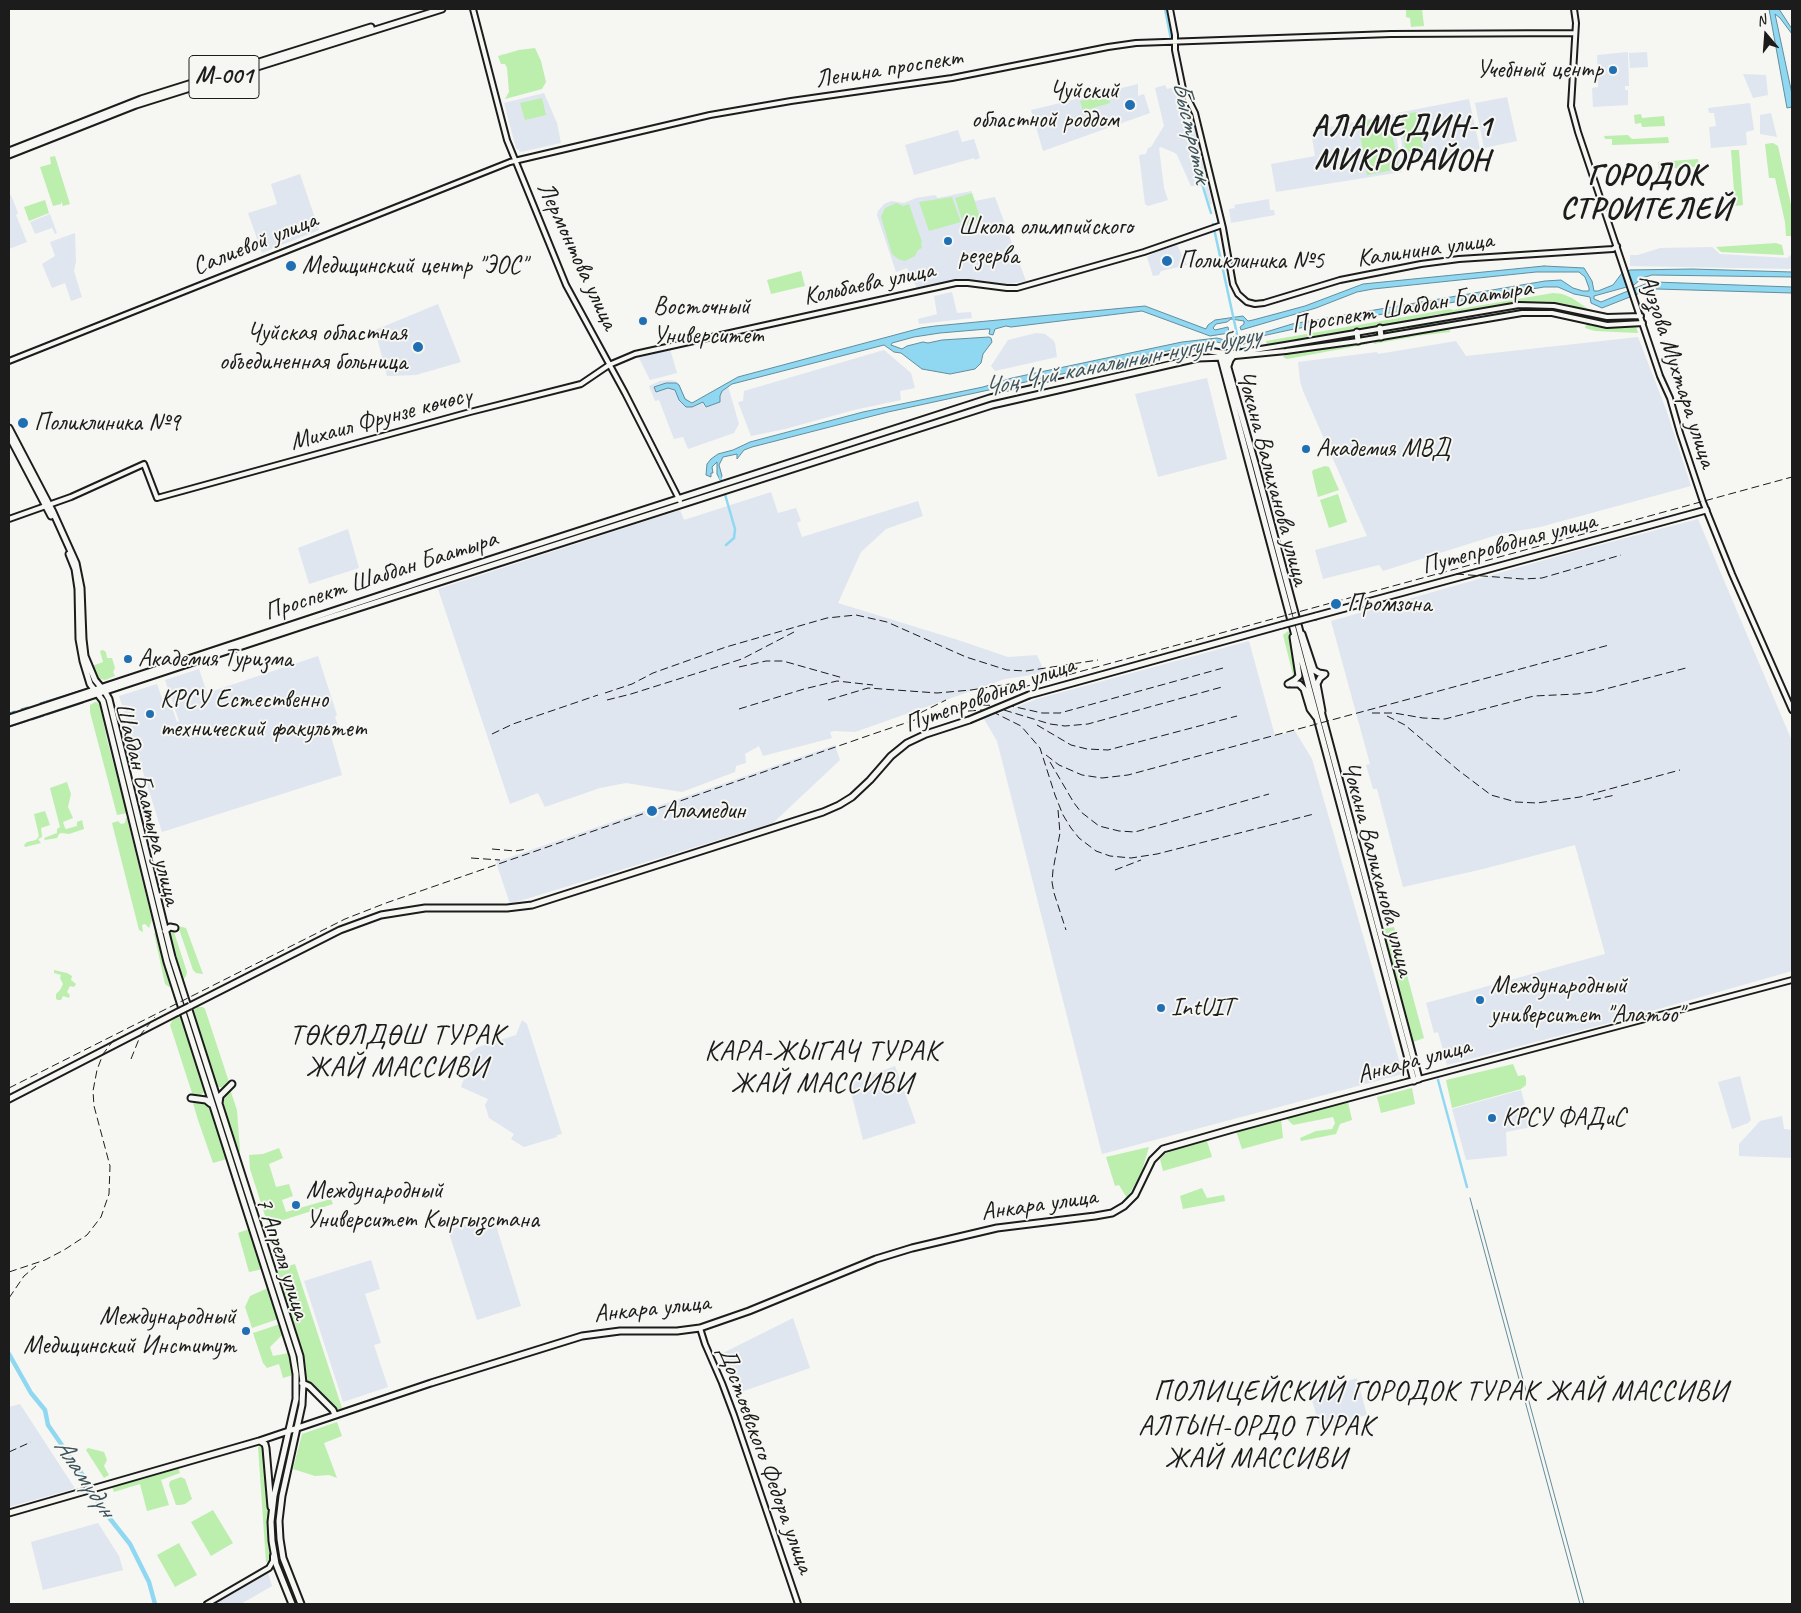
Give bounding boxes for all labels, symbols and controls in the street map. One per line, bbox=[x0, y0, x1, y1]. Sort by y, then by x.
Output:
north arrow bbox=[1741, 10, 1791, 60]
text: N bbox=[1754, 11, 1768, 30]
street label: Ленина проспект bbox=[813, 43, 965, 95]
place label: Учебный центр bbox=[1476, 55, 1603, 85]
road number: М-001 bbox=[189, 56, 259, 98]
marker: Учебный центр bbox=[1607, 64, 1619, 76]
place label: Чуйский областной роддом bbox=[971, 76, 1119, 135]
water label: Быстроток bbox=[1164, 78, 1218, 186]
marker: Чуйский областной роддом bbox=[1123, 98, 1137, 112]
district label: АЛАМЕДИН-1 МИКРОРАЙОН bbox=[1307, 109, 1497, 180]
district label: ГОРОДОК СТРОИТЕЛЕЙ bbox=[1556, 158, 1736, 228]
street label: Лермонтова улица bbox=[530, 177, 624, 335]
street label: Салиевой улица bbox=[188, 205, 322, 283]
place label: Школа олимпийского резерва bbox=[958, 212, 1133, 271]
street label: Калинина улица bbox=[1355, 226, 1495, 274]
marker: Школа олимпийского резерва bbox=[942, 235, 954, 247]
place label: Поликлиника №5 bbox=[1178, 246, 1324, 276]
place label: Медицинский центр "ЭОС" bbox=[302, 251, 526, 281]
marker: Поликлиника №5 bbox=[1160, 254, 1174, 268]
street label: Кольбаева улица bbox=[801, 255, 937, 313]
marker: Медицинский центр "ЭОС" bbox=[284, 259, 298, 273]
street label: Ауэзова Мухтара улица bbox=[1632, 270, 1722, 472]
street label: Проспект Шабдан Баатыра bbox=[1289, 273, 1535, 341]
place label: Восточный Университет bbox=[653, 292, 764, 351]
marker: Восточный Университет bbox=[637, 315, 649, 327]
place label: Чуйская областная объединенная больница bbox=[219, 318, 407, 377]
water label: Чоң Чүй каналынын нугун буруу bbox=[981, 320, 1263, 404]
marker: Чуйская областная объединенная больница bbox=[411, 340, 425, 354]
street label: Чокана Валиханова улица bbox=[1229, 367, 1315, 589]
street label: Михаил Фрунзе көчөсү bbox=[287, 380, 475, 458]
place label: Поликлиника №9 bbox=[34, 408, 180, 438]
marker: Поликлиника №9 bbox=[16, 416, 30, 430]
place label: Академия МВД bbox=[1316, 434, 1450, 464]
marker: Академия МВД bbox=[1300, 443, 1312, 455]
street label: Путепроводная улица bbox=[1418, 506, 1600, 582]
street label: Проспект Шабдан Баатыра bbox=[261, 524, 501, 628]
place label: Промзона bbox=[1347, 589, 1431, 619]
marker: Промзона bbox=[1329, 597, 1343, 611]
place label: Академия Туризма bbox=[138, 644, 293, 674]
street label: Путепроводная улица bbox=[900, 650, 1080, 740]
marker: Академия Туризма bbox=[122, 653, 134, 665]
place label: КРСУ Естественно технический факультет bbox=[160, 685, 367, 744]
street label: Шабдан Баатыра улица bbox=[107, 700, 187, 908]
marker: КРСУ Естественно технический факультет bbox=[144, 708, 156, 720]
street label: Чокана Валиханова улица bbox=[1334, 758, 1420, 980]
place label: Аламедин bbox=[663, 796, 745, 826]
marker: Аламедин bbox=[645, 804, 659, 818]
place label: Международный университет "Алатоо" bbox=[1490, 971, 1683, 1030]
place label: IntUIT bbox=[1171, 993, 1234, 1023]
marker: Международный университет "Алатоо" bbox=[1474, 994, 1486, 1006]
marker: IntUIT bbox=[1155, 1002, 1167, 1014]
district label: ТӨКӨЛДӨШ ТУРАК ЖАЙ МАССИВИ bbox=[287, 1020, 507, 1086]
street label: Анкара улица bbox=[1354, 1031, 1474, 1091]
district label: КАРА-ЖЫГАЧ ТУРАК ЖАЙ МАССИВИ bbox=[701, 1036, 943, 1102]
place label: КРСУ ФАДиС bbox=[1502, 1103, 1625, 1133]
marker: КРСУ ФАДиС bbox=[1486, 1112, 1498, 1124]
place label: Международный Университет Кыргызстана bbox=[306, 1176, 539, 1235]
street label: Анкара улица bbox=[979, 1182, 1099, 1228]
street label: 7 Апреля улица bbox=[248, 1193, 316, 1323]
marker: Международный Университет Кыргызстана bbox=[290, 1199, 302, 1211]
street label: Анкара улица bbox=[593, 1288, 711, 1330]
place label: Международный Медицинский Институт bbox=[23, 1302, 236, 1361]
marker: Международный Медицинский Институт bbox=[240, 1325, 252, 1337]
street label: Достоевского Федора улица bbox=[710, 1342, 820, 1578]
district label: ПОЛИЦЕЙСКИЙ ГОРОДОК ТУРАК ЖАЙ МАССИВИ bbox=[1149, 1376, 1733, 1410]
district label: АЛТЫН-ОРДО ТУРАК ЖАЙ МАССИВИ bbox=[1134, 1411, 1378, 1477]
water label: Аламүдүн bbox=[46, 1433, 122, 1523]

